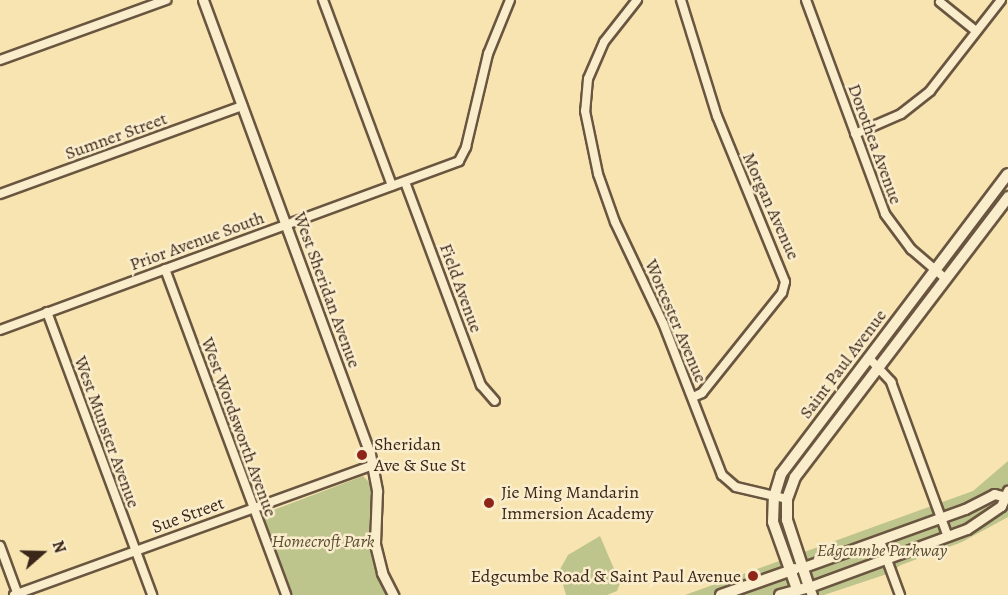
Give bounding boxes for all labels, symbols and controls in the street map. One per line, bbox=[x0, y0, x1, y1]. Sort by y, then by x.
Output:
street label: Dorothea Avenue bbox=[843, 81, 907, 207]
street label: Sumner Street bbox=[62, 108, 170, 164]
street label: Morgan Avenue bbox=[738, 149, 804, 263]
street label: Prior Avenue South bbox=[127, 207, 267, 275]
street label: West Sheridan Avenue bbox=[289, 209, 365, 371]
street label: Field Avenue bbox=[435, 241, 487, 335]
street label: Worcester Avenue bbox=[640, 256, 712, 386]
street label: Saint Paul Avenue bbox=[795, 305, 891, 423]
street label: West Wordsworth Avenue bbox=[196, 334, 282, 520]
street label: West Munster Avenue bbox=[69, 353, 145, 511]
place label: Sheridan Ave & Sue St bbox=[374, 434, 466, 476]
marker: Sheridan Ave & Sue St bbox=[355, 448, 369, 462]
place label: Jie Ming Mandarin Immersion Academy bbox=[501, 482, 653, 524]
street label: Sue Street bbox=[149, 492, 227, 538]
marker: Jie Ming Mandarin Immersion Academy bbox=[482, 496, 496, 510]
north arrow bbox=[12, 523, 72, 583]
park label: Homecroft Park bbox=[271, 530, 375, 552]
text: N bbox=[47, 538, 71, 556]
park label: Edgcumbe Parkway bbox=[817, 539, 947, 561]
place label: Edgcumbe Road & Saint Paul Avenue bbox=[471, 565, 741, 587]
marker: Edgcumbe Road & Saint Paul Avenue bbox=[746, 569, 760, 583]

